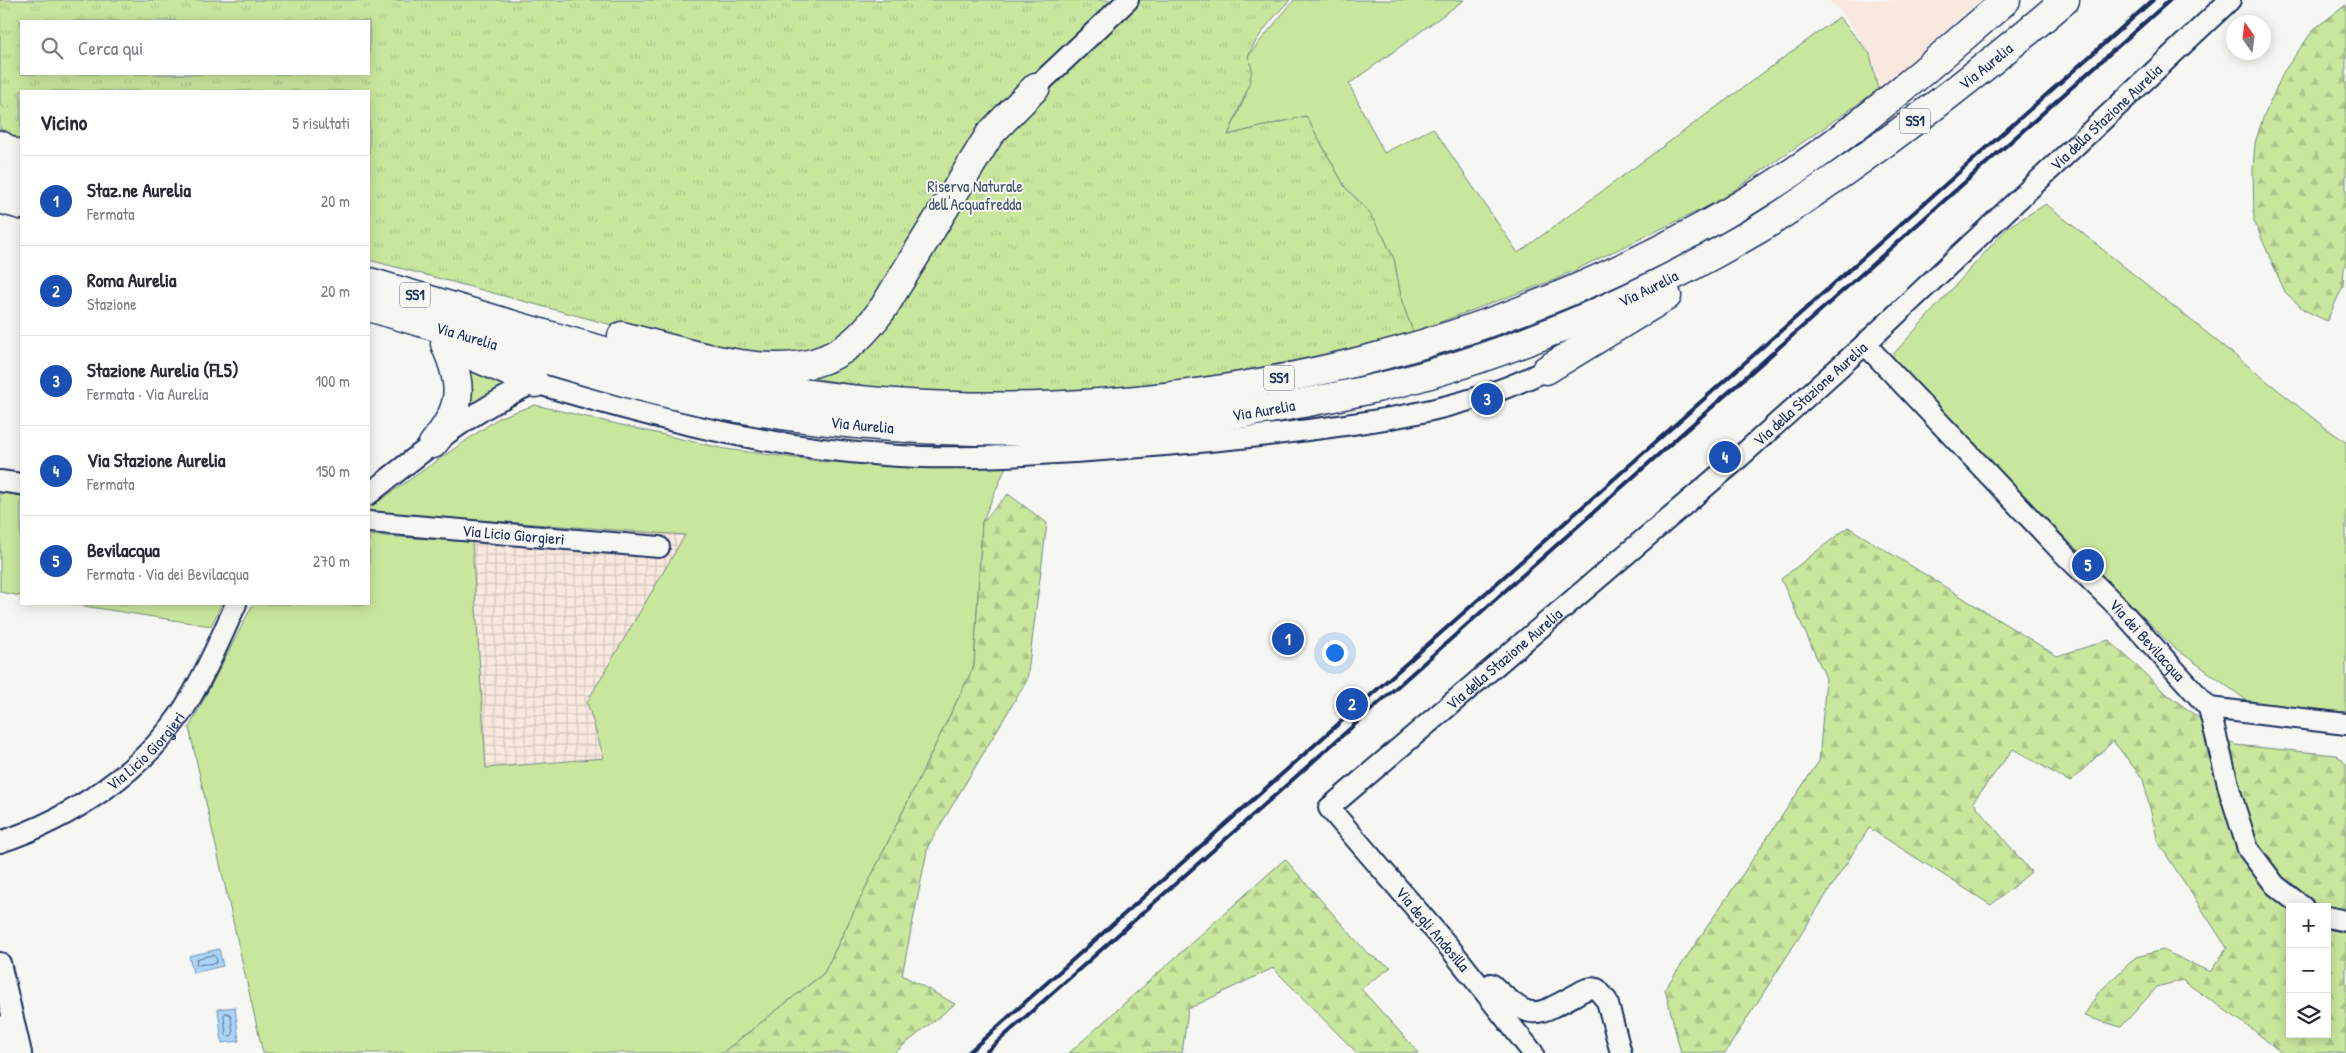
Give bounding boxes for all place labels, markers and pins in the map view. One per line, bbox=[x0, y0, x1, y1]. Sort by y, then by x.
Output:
pin: 3 bbox=[1471, 380, 1503, 418]
pin: 4 bbox=[1709, 438, 1741, 476]
pin: 5 bbox=[2072, 546, 2104, 584]
pin: 1 bbox=[1272, 620, 1304, 658]
pin: 2 bbox=[1336, 685, 1368, 723]

